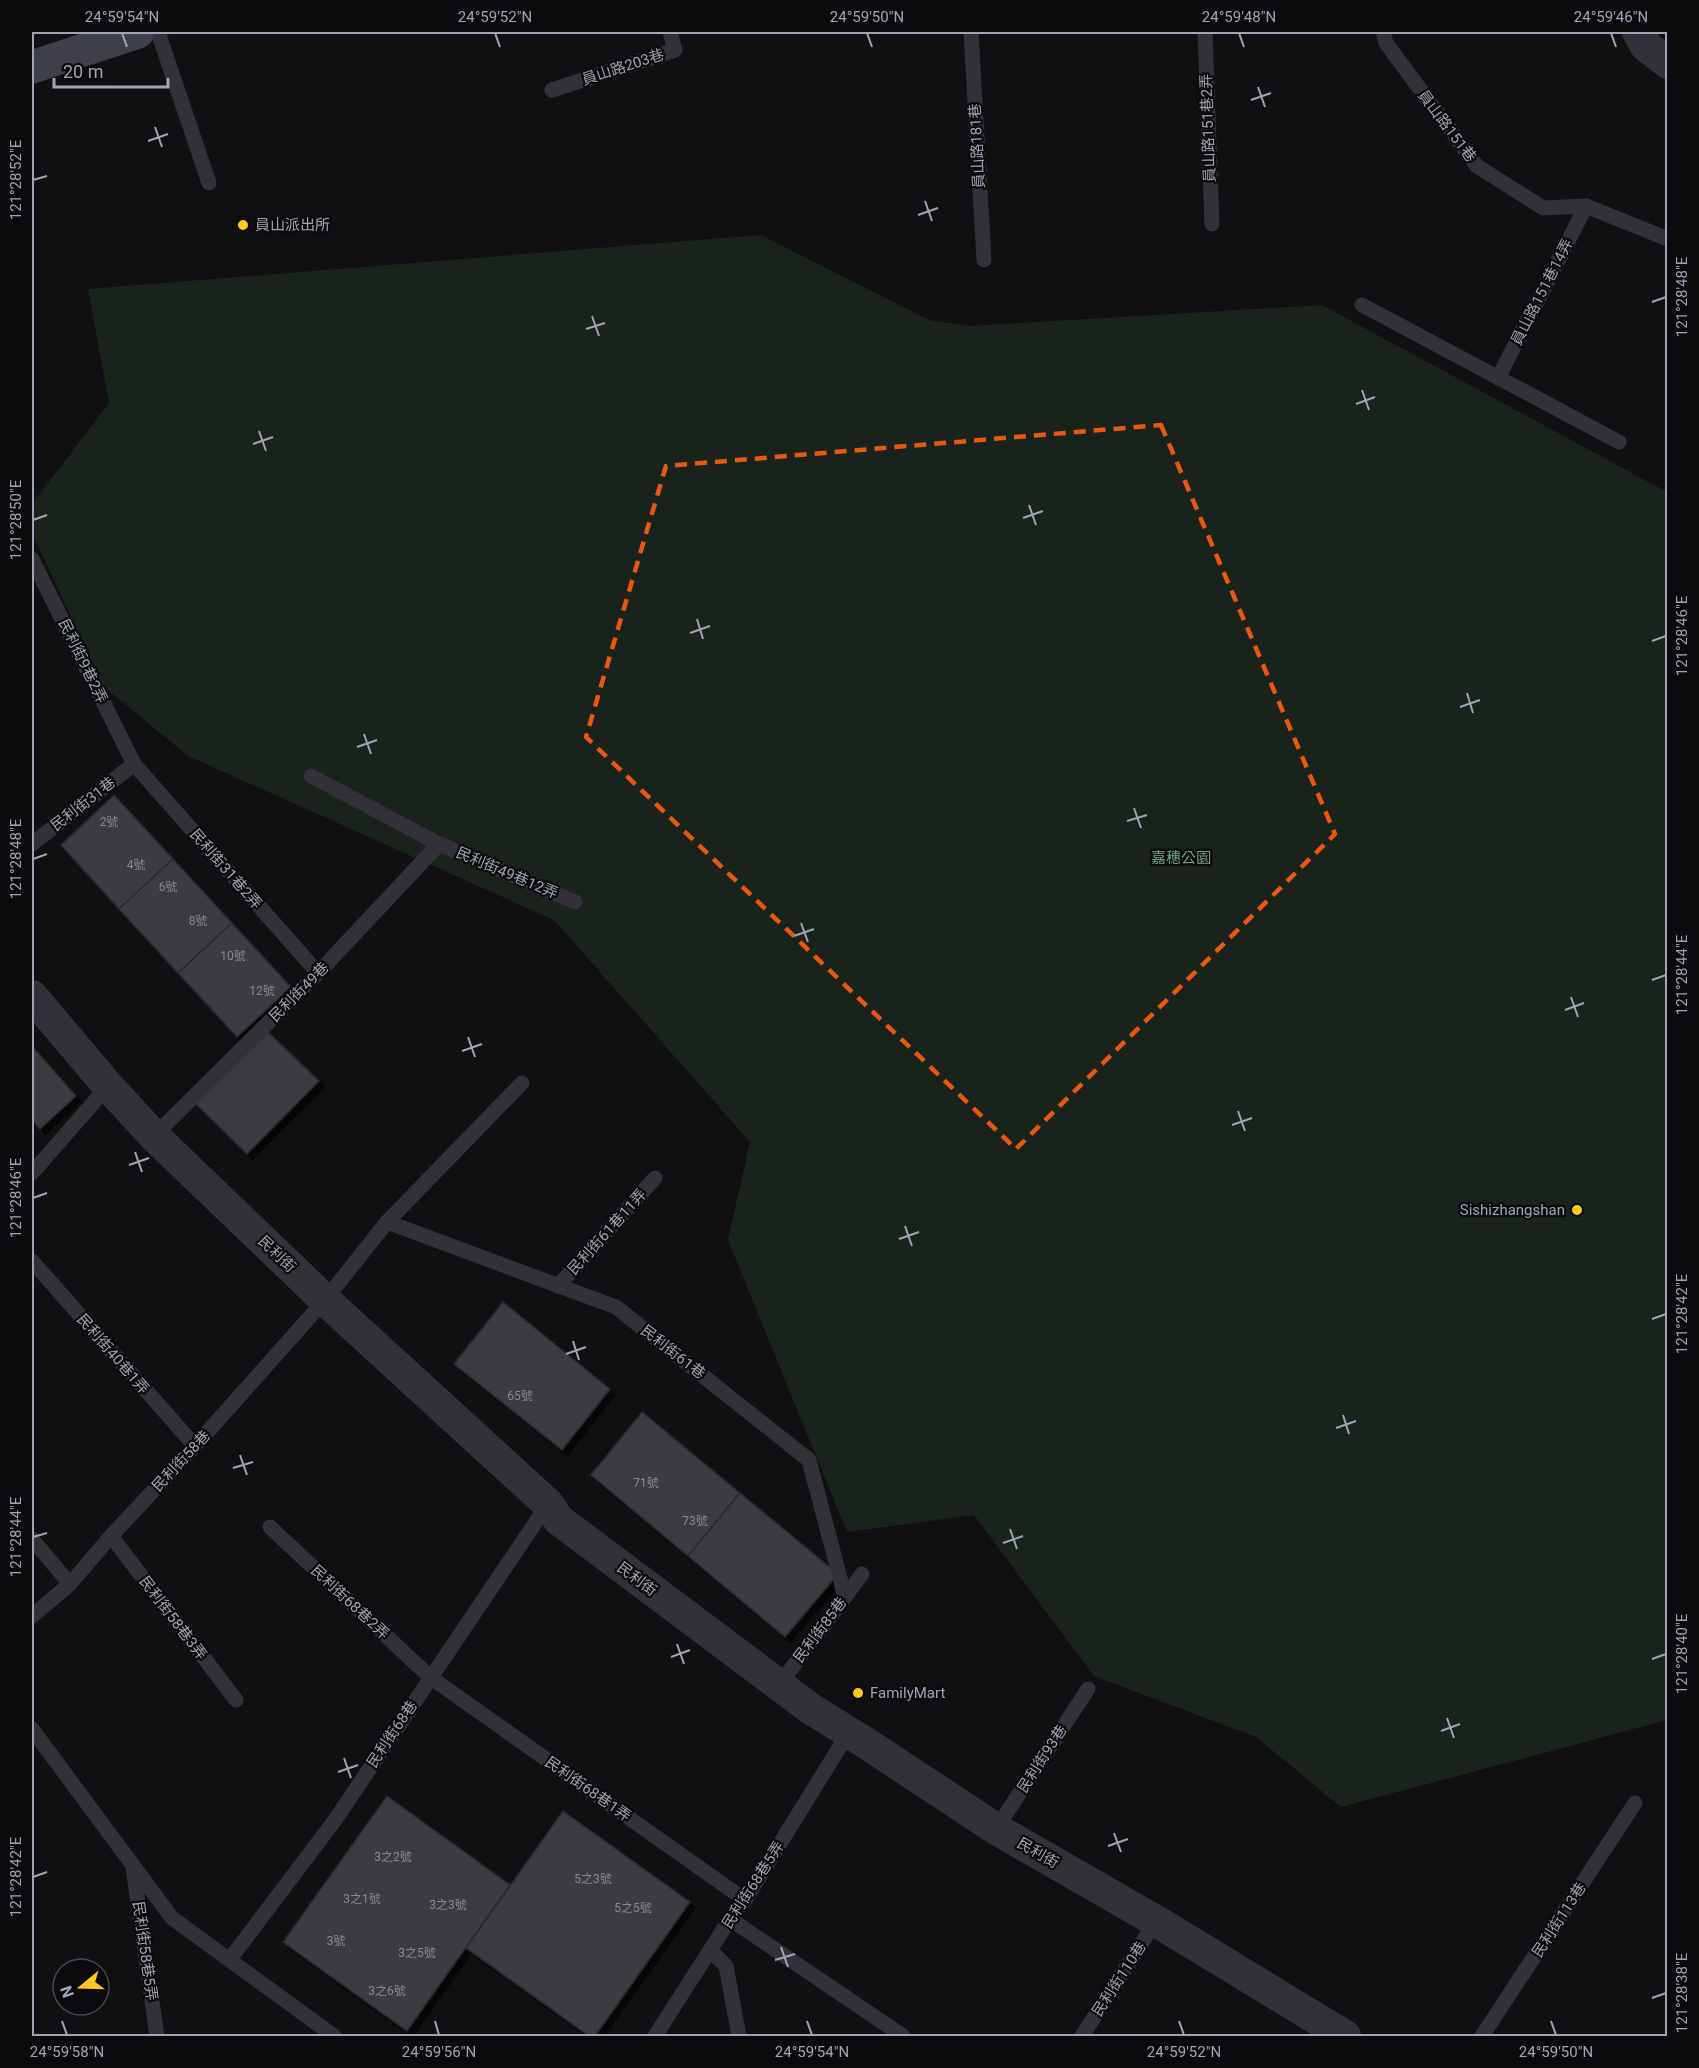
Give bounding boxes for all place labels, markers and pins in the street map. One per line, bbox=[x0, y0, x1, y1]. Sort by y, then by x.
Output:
place label: 員山派出所 bbox=[255, 216, 330, 234]
marker: 員山派出所 bbox=[236, 218, 250, 232]
place label: Sishizhangshan bbox=[1460, 1201, 1565, 1219]
marker: Sishizhangshan bbox=[1570, 1203, 1584, 1217]
place label: FamilyMart bbox=[870, 1684, 945, 1702]
marker: FamilyMart bbox=[851, 1686, 865, 1700]

